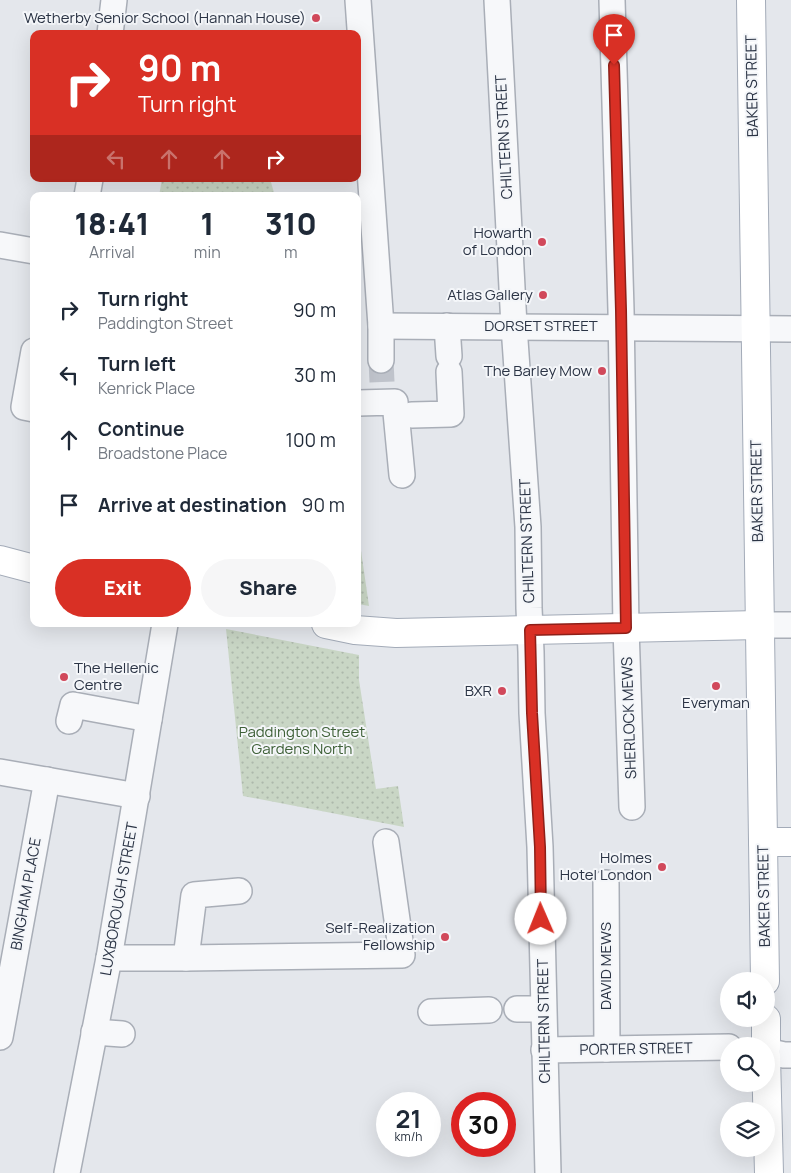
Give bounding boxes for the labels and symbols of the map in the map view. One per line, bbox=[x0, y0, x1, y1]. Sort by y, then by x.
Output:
place label: Wetherby Senior School (Hannah House) bbox=[24, 7, 306, 28]
marker: Wetherby Senior School (Hannah House) bbox=[310, 12, 322, 24]
pin bbox=[593, 14, 635, 65]
street label: BAKER STREET bbox=[740, 35, 763, 137]
street label: CHILTERN STREET bbox=[490, 74, 517, 200]
place label: Howarth of London bbox=[463, 222, 532, 260]
marker: Howarth of London bbox=[536, 236, 548, 248]
place label: Atlas Gallery bbox=[447, 284, 533, 305]
marker: Atlas Gallery bbox=[537, 289, 549, 301]
street label: DORSET STREET bbox=[484, 315, 598, 336]
place label: The Barley Mow bbox=[484, 360, 592, 381]
marker: The Barley Mow bbox=[596, 365, 608, 377]
street label: BAKER STREET bbox=[745, 440, 768, 542]
street label: CHILTERN STREET bbox=[514, 478, 539, 604]
place label: The Hellenic Centre bbox=[74, 657, 159, 695]
street label: SHERLOCK MEWS bbox=[616, 657, 641, 779]
marker: The Hellenic Centre bbox=[58, 671, 70, 683]
place label: BXR bbox=[465, 680, 492, 701]
marker: Everyman bbox=[710, 680, 722, 692]
marker: BXR bbox=[496, 685, 508, 697]
place label: Everyman bbox=[682, 692, 750, 713]
park label: Paddington Street Gardens North bbox=[239, 721, 365, 759]
street label: LUXBOROUGH STREET bbox=[95, 820, 142, 977]
street label: BINGHAM PLACE bbox=[5, 836, 46, 952]
street label: BAKER STREET bbox=[752, 845, 775, 947]
place label: Holmes Hotel London bbox=[560, 847, 652, 885]
marker: Holmes Hotel London bbox=[656, 861, 668, 873]
position arrow bbox=[514, 892, 566, 944]
place label: Self-Realization Fellowship bbox=[325, 917, 435, 955]
street label: DAVID MEWS bbox=[595, 922, 616, 1010]
marker: Self-Realization Fellowship bbox=[439, 931, 451, 943]
street label: CHILTERN STREET bbox=[532, 958, 555, 1083]
street label: PORTER STREET bbox=[579, 1037, 693, 1060]
speed limit sign: 30 bbox=[451, 1092, 516, 1157]

